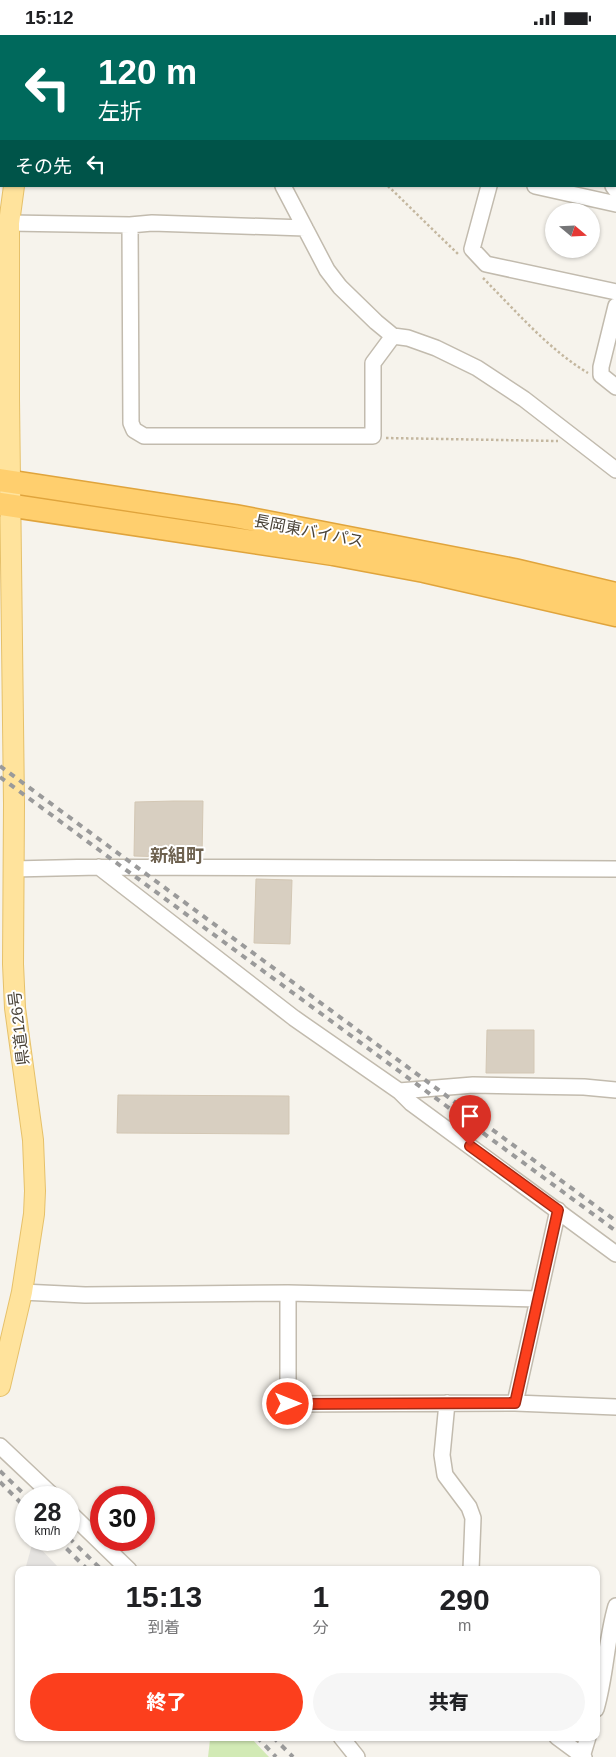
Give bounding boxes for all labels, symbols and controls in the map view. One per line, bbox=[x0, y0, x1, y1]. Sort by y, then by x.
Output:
text: 15:12 bbox=[25, 7, 74, 28]
text: 120 m bbox=[98, 52, 197, 91]
icon: left bbox=[15, 55, 80, 120]
text: 左折 bbox=[98, 99, 142, 124]
icon: left bbox=[82, 150, 110, 178]
text: その先 bbox=[15, 156, 72, 177]
north arrow bbox=[545, 203, 600, 257]
map controls bbox=[545, 203, 600, 258]
street label: 長岡東バイパス bbox=[253, 512, 365, 550]
district label: 新組町 bbox=[150, 846, 204, 866]
street label: 県道126号 bbox=[6, 990, 32, 1066]
pin bbox=[449, 1095, 491, 1146]
icon: arrive bbox=[456, 1102, 484, 1130]
position arrow bbox=[261, 1377, 313, 1429]
speed limit sign: 30 bbox=[90, 1486, 155, 1551]
text: 28 bbox=[34, 1498, 61, 1526]
text: km/h bbox=[34, 1524, 61, 1538]
text: 15:13 bbox=[125, 1580, 202, 1613]
text: 1 bbox=[312, 1580, 329, 1613]
text: 290 bbox=[440, 1583, 490, 1616]
text: m bbox=[458, 1617, 471, 1634]
text: 到着 bbox=[148, 1619, 180, 1636]
text: 分 bbox=[313, 1619, 329, 1636]
button: 終了 bbox=[30, 1673, 303, 1731]
button: 共有 bbox=[313, 1673, 585, 1731]

